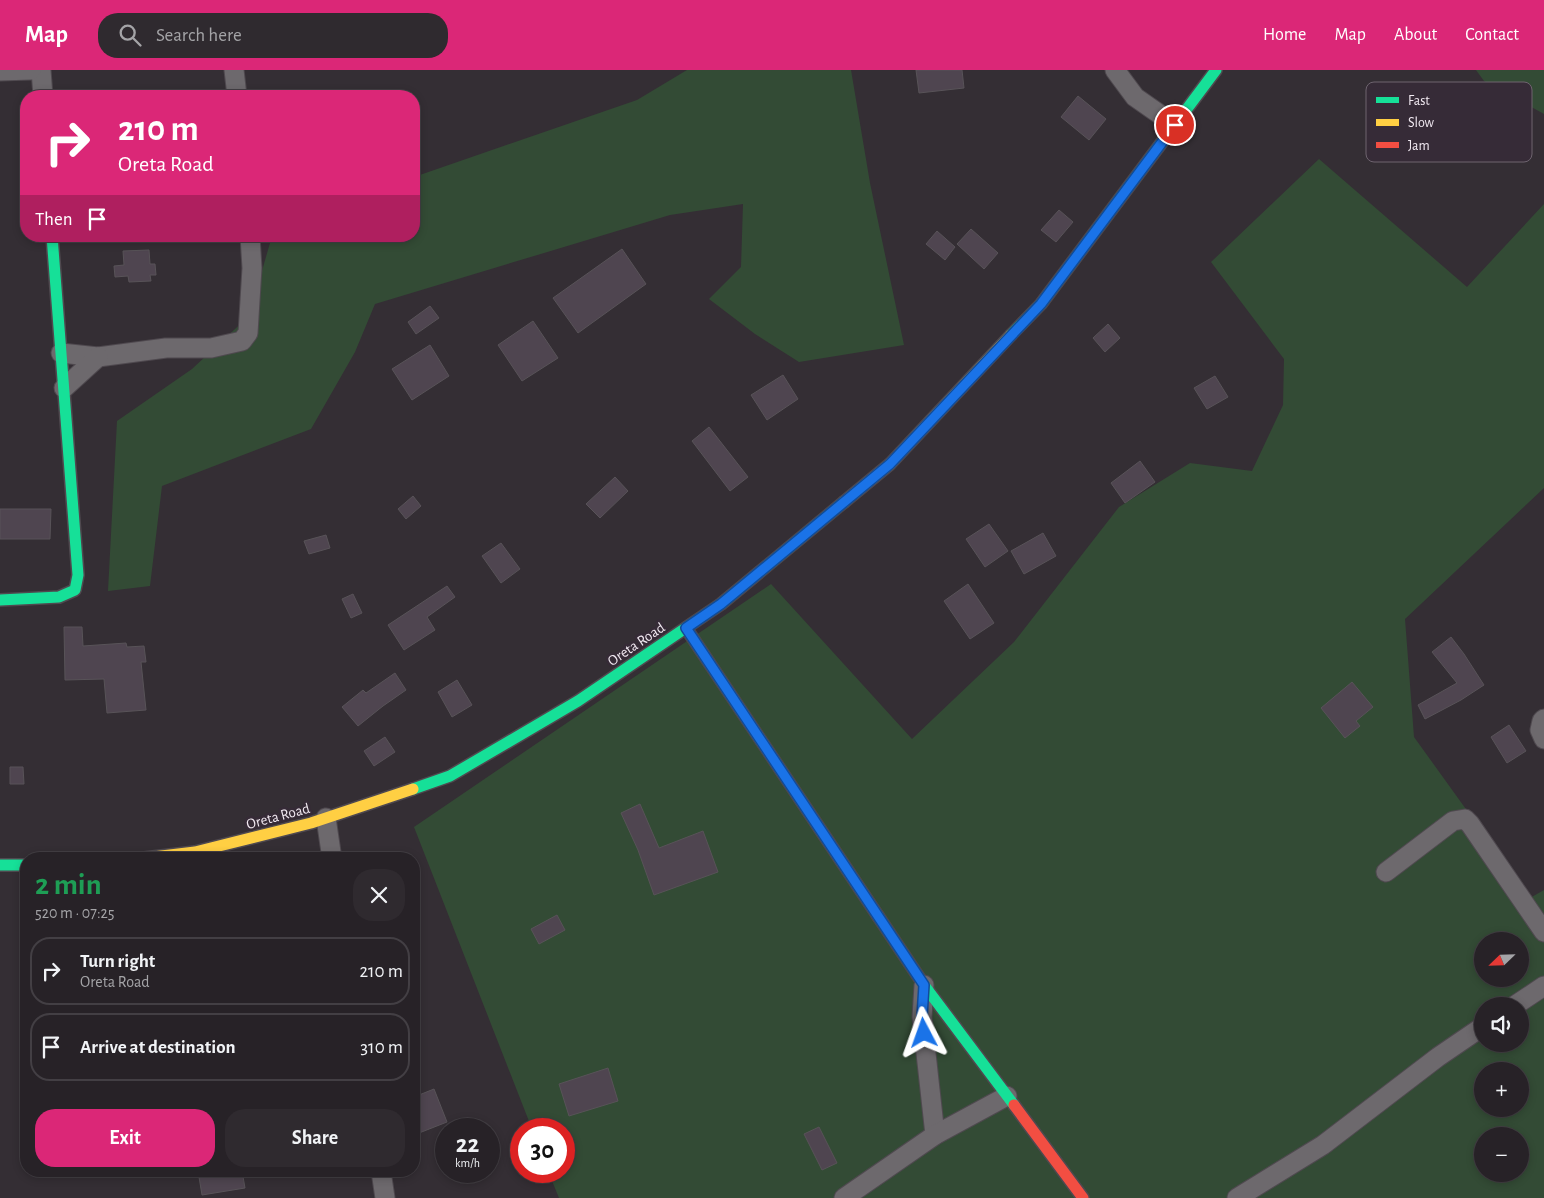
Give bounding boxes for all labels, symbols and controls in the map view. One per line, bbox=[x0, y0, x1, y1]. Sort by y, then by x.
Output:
search box bbox=[98, 13, 448, 58]
icon: search bbox=[116, 21, 144, 49]
text: Map bbox=[25, 23, 68, 47]
text: Search here bbox=[156, 26, 242, 45]
text: Home bbox=[1263, 26, 1306, 44]
text: Map bbox=[1334, 26, 1366, 44]
text: About bbox=[1394, 26, 1437, 44]
text: Contact bbox=[1465, 26, 1519, 44]
legend bbox=[1366, 82, 1532, 162]
text: Fast bbox=[1408, 94, 1430, 108]
pin bbox=[1154, 104, 1196, 146]
icon: right bbox=[35, 110, 100, 175]
icon: arrive bbox=[1161, 111, 1189, 139]
text: 210 m bbox=[118, 112, 199, 147]
text: Slow bbox=[1408, 116, 1435, 130]
text: Jam bbox=[1408, 139, 1430, 153]
text: Oreta Road bbox=[118, 153, 214, 175]
icon: arrive bbox=[83, 205, 111, 233]
text: Then bbox=[35, 210, 73, 229]
street label: Oreta Road bbox=[605, 620, 668, 669]
street label: Oreta Road bbox=[245, 801, 312, 832]
button: close bbox=[353, 869, 405, 921]
text: 2 min bbox=[35, 870, 102, 900]
text: 520 m · 07:25 bbox=[35, 905, 115, 921]
north arrow bbox=[1474, 932, 1529, 988]
map controls bbox=[1474, 932, 1529, 1182]
text: Turn right bbox=[80, 952, 155, 971]
icon: right bbox=[37, 957, 65, 985]
text: 210 m bbox=[359, 962, 403, 981]
text: Oreta Road bbox=[80, 974, 150, 990]
button: sound bbox=[1474, 997, 1529, 1052]
position arrow bbox=[897, 1006, 949, 1058]
icon: arrive bbox=[37, 1033, 65, 1061]
text: Arrive at destination bbox=[80, 1038, 236, 1057]
text: 310 m bbox=[360, 1038, 403, 1057]
button: + bbox=[1474, 1062, 1529, 1117]
button: Exit bbox=[35, 1109, 215, 1167]
button: Share bbox=[225, 1109, 405, 1167]
speed limit sign: 30 bbox=[510, 1118, 575, 1183]
button: − bbox=[1474, 1127, 1529, 1182]
text: 22 bbox=[456, 1132, 479, 1157]
text: km/h bbox=[455, 1157, 480, 1169]

